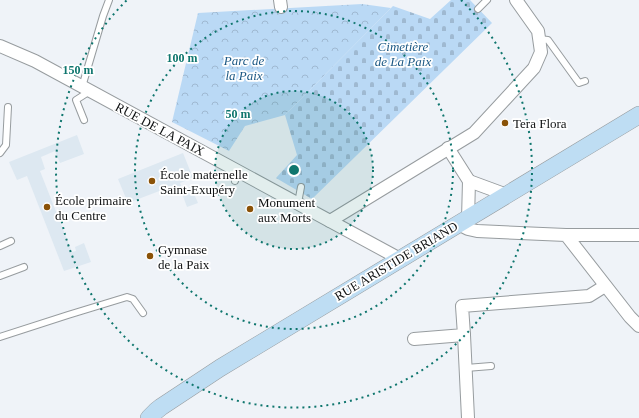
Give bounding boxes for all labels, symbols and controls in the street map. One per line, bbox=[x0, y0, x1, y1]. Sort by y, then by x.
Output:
park label: Cimetière de La Paix bbox=[375, 39, 431, 69]
text: 100 m bbox=[167, 51, 198, 65]
park label: Parc de la Paix bbox=[223, 53, 264, 83]
text: 150 m bbox=[63, 63, 94, 77]
street label: RUE DE LA PAIX bbox=[113, 99, 208, 159]
text: 50 m bbox=[226, 107, 251, 121]
place label: Tera Flora bbox=[513, 116, 567, 131]
marker: Tera Flora bbox=[500, 118, 510, 128]
centre of rings bbox=[287, 163, 301, 177]
place label: École maternelle Saint-Exupéry bbox=[160, 167, 248, 197]
marker: École maternelle Saint-Exupéry bbox=[147, 176, 157, 186]
place label: École primaire du Centre bbox=[55, 193, 132, 223]
place label: Monument aux Morts bbox=[258, 195, 315, 225]
marker: École primaire du Centre bbox=[42, 202, 52, 212]
marker: Monument aux Morts bbox=[245, 204, 255, 214]
street label: RUE ARISTIDE BRIAND bbox=[332, 218, 460, 304]
place label: Gymnase de la Paix bbox=[158, 242, 210, 272]
marker: Gymnase de la Paix bbox=[145, 251, 155, 261]

